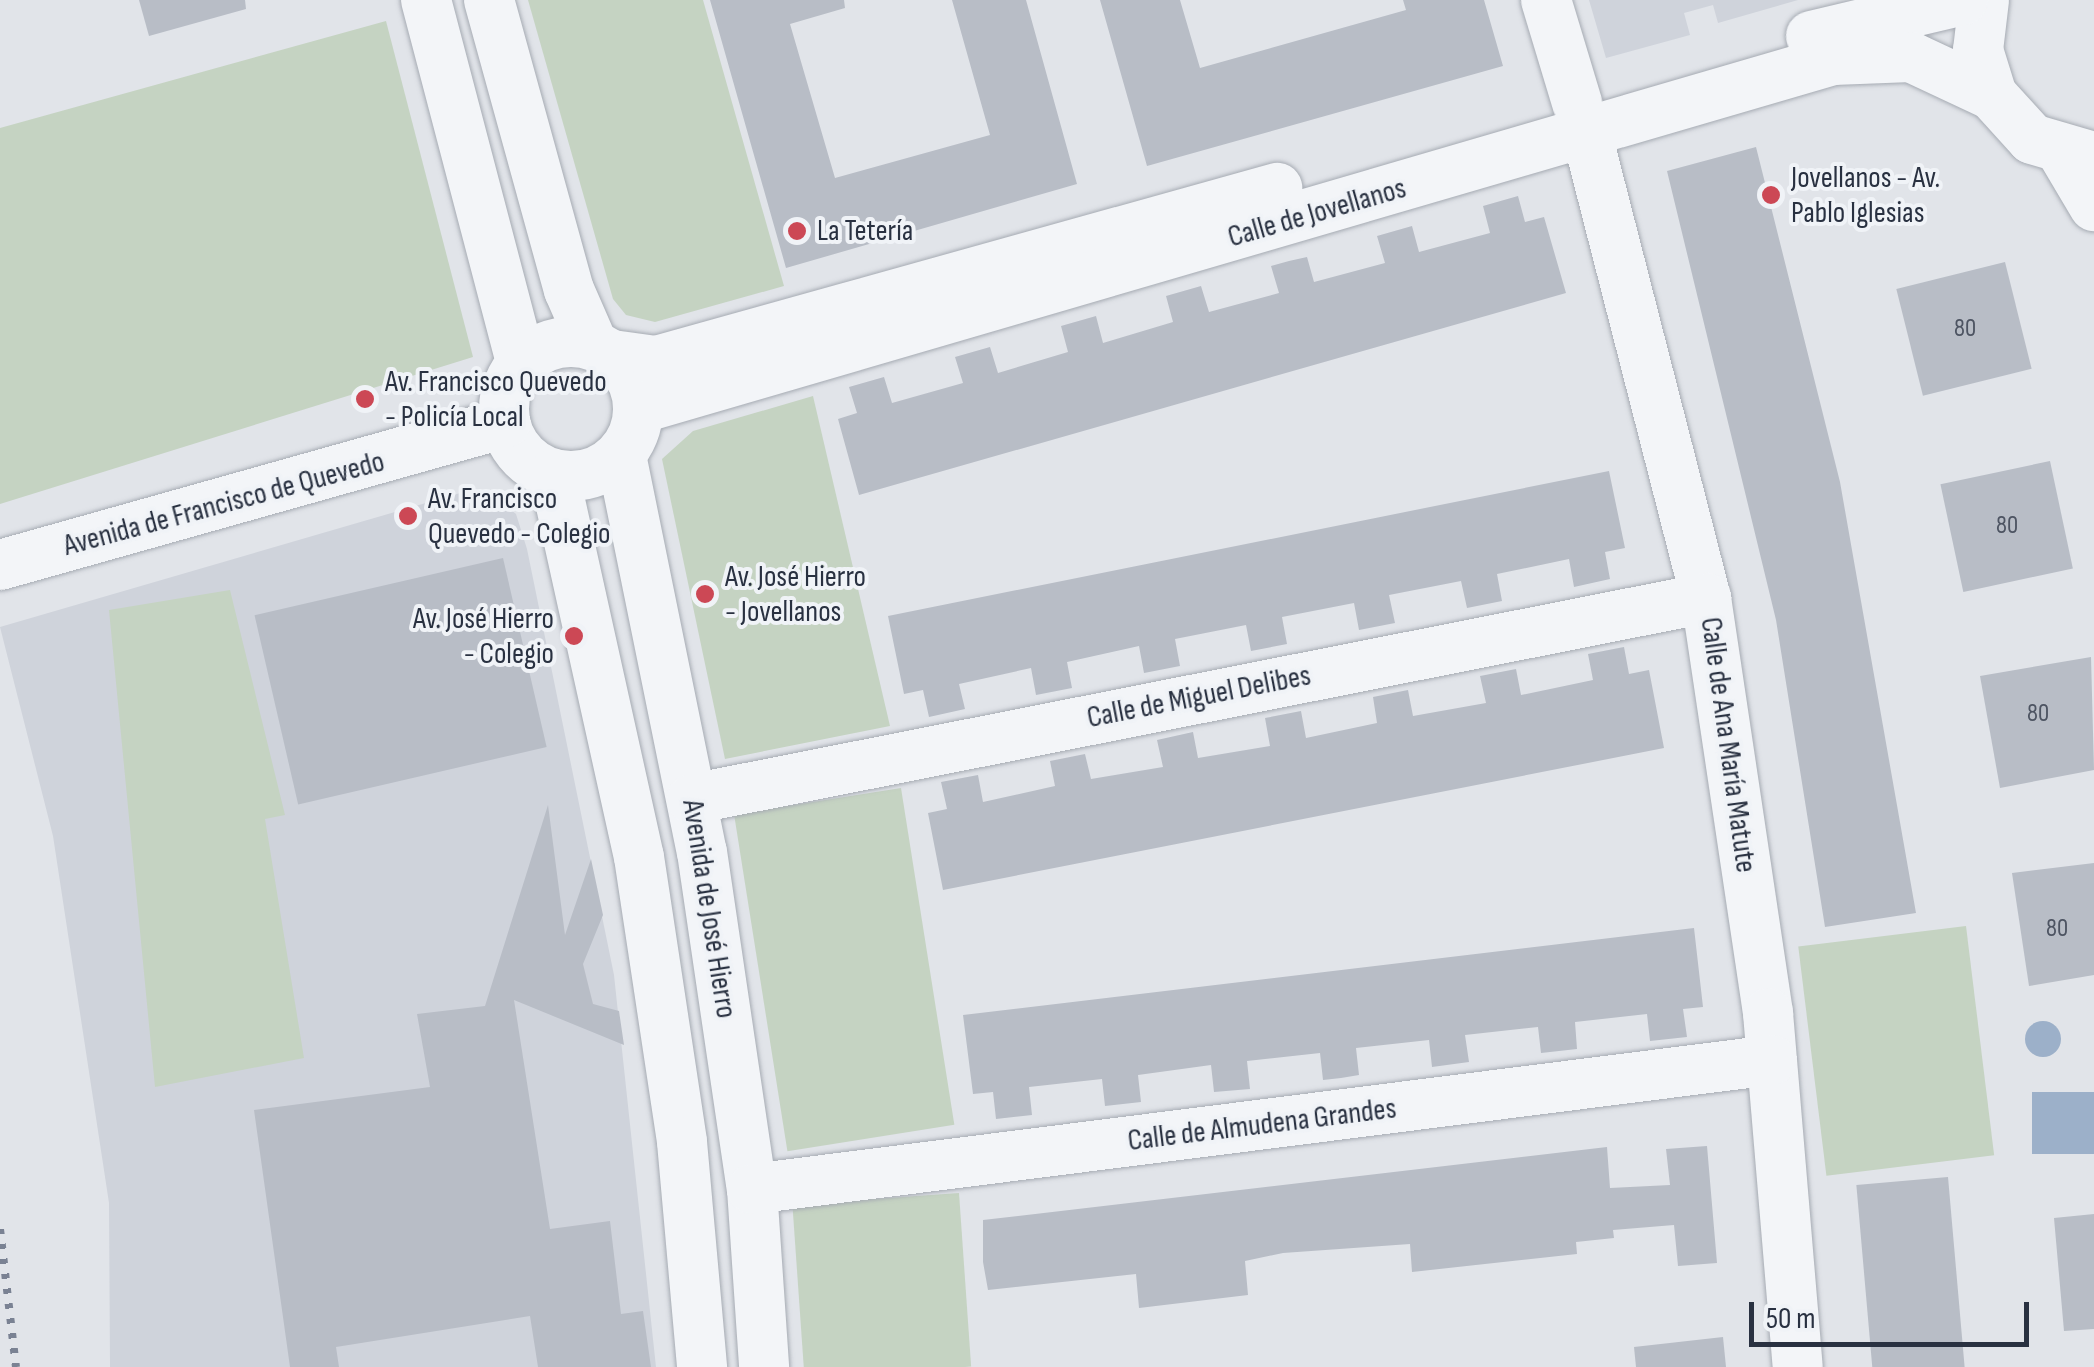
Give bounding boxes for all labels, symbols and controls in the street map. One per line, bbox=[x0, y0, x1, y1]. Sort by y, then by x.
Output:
place label: Jovellanos - Av. Pablo Iglesias bbox=[1791, 160, 1940, 230]
street label: Calle de Jovellanos bbox=[1224, 170, 1410, 256]
marker: Jovellanos - Av. Pablo Iglesias bbox=[1760, 184, 1782, 206]
place label: La Tetería bbox=[817, 213, 913, 249]
marker: La Tetería bbox=[786, 220, 808, 242]
house number: 80 bbox=[1954, 314, 1976, 344]
place label: Av. Francisco Quevedo - Policía Local bbox=[385, 364, 607, 434]
marker: Av. Francisco Quevedo - Policía Local bbox=[354, 388, 376, 410]
street label: Avenida de Francisco de Quevedo bbox=[60, 444, 388, 564]
place label: Av. Francisco Quevedo - Colegio bbox=[428, 481, 611, 552]
marker: Av. Francisco Quevedo - Colegio bbox=[397, 505, 419, 527]
house number: 80 bbox=[1996, 511, 2018, 541]
place label: Av. José Hierro - Jovellanos bbox=[725, 559, 866, 630]
marker: Av. José Hierro - Jovellanos bbox=[694, 583, 716, 605]
place label: Av. José Hierro - Colegio bbox=[413, 601, 554, 672]
street label: Calle de Ana María Matute bbox=[1692, 615, 1764, 875]
marker: Av. José Hierro - Colegio bbox=[563, 625, 585, 647]
street label: Calle de Miguel Delibes bbox=[1084, 658, 1314, 736]
house number: 80 bbox=[2027, 699, 2049, 729]
street label: Avenida de José Hierro bbox=[674, 797, 744, 1021]
house number: 80 bbox=[2046, 914, 2068, 944]
street label: Calle de Almudena Grandes bbox=[1126, 1091, 1398, 1159]
scale bar bbox=[1754, 1282, 2034, 1344]
text: 50 m bbox=[1766, 1301, 1815, 1337]

